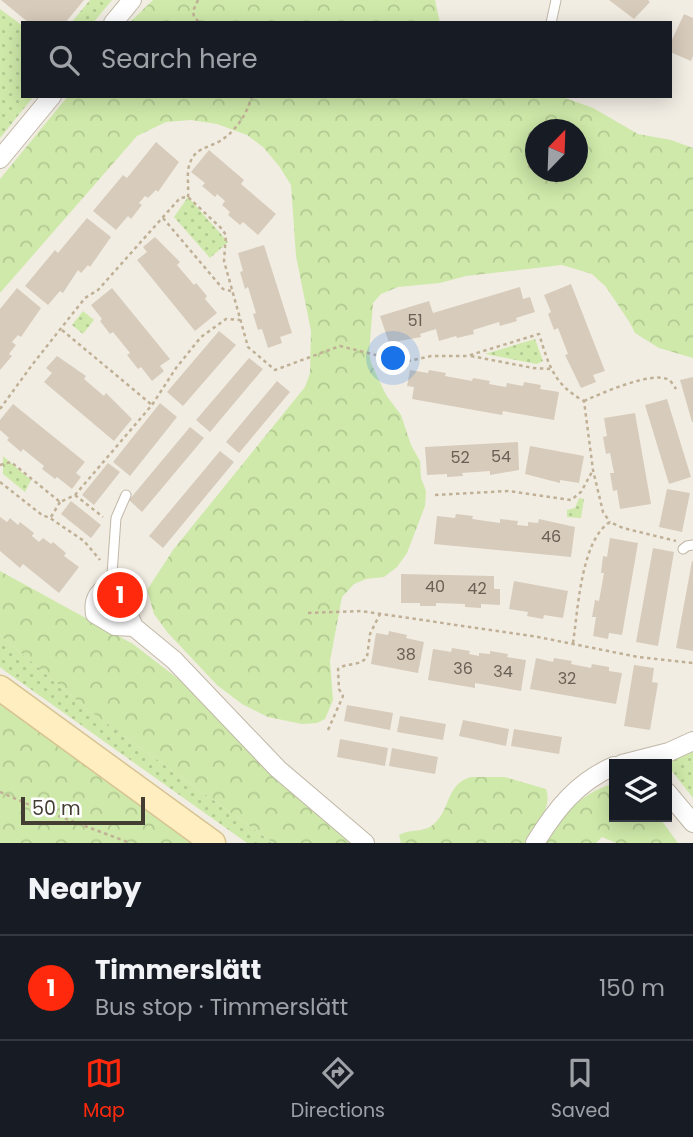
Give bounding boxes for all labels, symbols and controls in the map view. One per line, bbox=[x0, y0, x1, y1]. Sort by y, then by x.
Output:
search box bbox=[21, 21, 672, 98]
icon: search bbox=[45, 41, 83, 79]
text: Search here bbox=[101, 41, 258, 77]
north arrow bbox=[525, 119, 588, 182]
house number: 51 bbox=[407, 309, 423, 332]
your location bbox=[376, 341, 410, 375]
house number: 54 bbox=[491, 445, 511, 468]
house number: 52 bbox=[450, 446, 470, 469]
house number: 46 bbox=[541, 525, 561, 548]
pin: 1 bbox=[97, 569, 143, 621]
house number: 40 bbox=[425, 575, 445, 598]
house number: 42 bbox=[467, 577, 487, 600]
house number: 38 bbox=[396, 643, 416, 666]
house number: 36 bbox=[453, 657, 473, 680]
house number: 34 bbox=[493, 660, 513, 683]
house number: 32 bbox=[558, 667, 576, 690]
map controls bbox=[609, 759, 672, 822]
button: layers bbox=[609, 759, 672, 822]
scale bar bbox=[21, 794, 145, 826]
text: 50 m bbox=[32, 795, 81, 822]
text: Nearby bbox=[28, 867, 142, 910]
text: Timmerslätt bbox=[95, 952, 261, 988]
text: 1 bbox=[47, 972, 55, 1004]
text: 150 m bbox=[599, 972, 665, 1004]
text: Bus stop · Timmerslätt bbox=[95, 991, 348, 1023]
tab: Map bbox=[83, 1054, 125, 1125]
tab: Directions bbox=[291, 1054, 385, 1125]
tab: Saved bbox=[551, 1054, 610, 1125]

